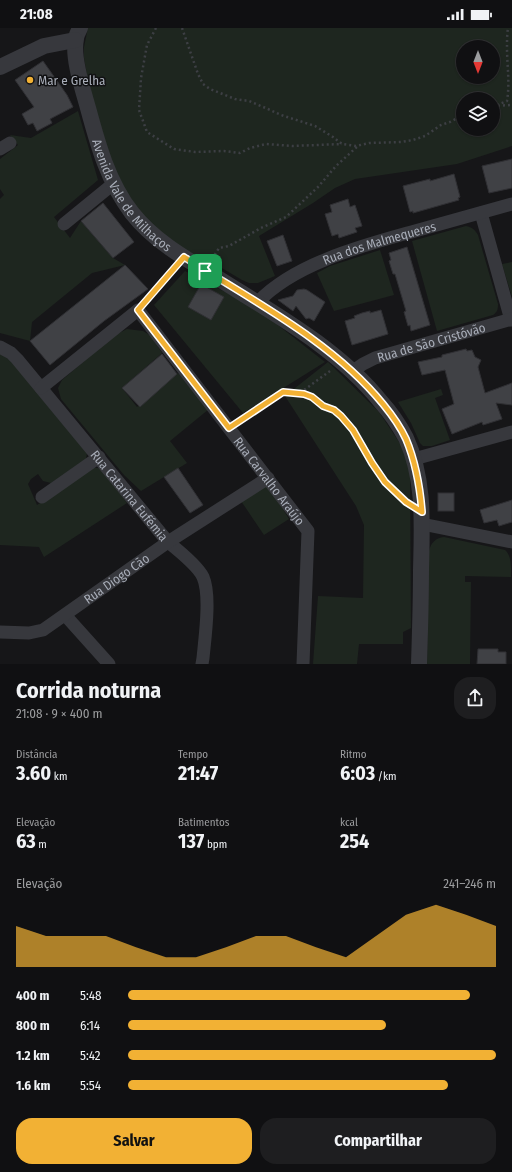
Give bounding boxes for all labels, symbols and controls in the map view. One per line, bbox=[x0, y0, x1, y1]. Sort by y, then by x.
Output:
text: 21:08 bbox=[20, 5, 53, 23]
north arrow bbox=[456, 40, 500, 84]
map controls bbox=[456, 40, 500, 136]
place label: Mar e Grelha bbox=[38, 73, 105, 88]
marker: Mar e Grelha bbox=[25, 75, 35, 85]
button: layers bbox=[456, 92, 500, 136]
street label: Avenida Vale de Milhaços bbox=[90, 137, 175, 255]
street label: Rua dos Malmequeres bbox=[320, 218, 438, 267]
pin bbox=[188, 254, 222, 288]
icon: arrive bbox=[194, 260, 216, 282]
street label: Rua de São Cristóvão bbox=[375, 319, 487, 365]
street label: Rua Carvalho Araújo bbox=[231, 434, 308, 528]
street label: Rua Catarina Eufémia bbox=[88, 447, 172, 544]
street label: Rua Diogo Cão bbox=[81, 550, 152, 607]
text: Corrida noturna bbox=[16, 677, 161, 704]
button: share bbox=[454, 677, 496, 719]
text: 21:08 · 9 × 400 m bbox=[16, 706, 103, 721]
text: Distância bbox=[16, 748, 57, 761]
text: Tempo bbox=[178, 748, 208, 761]
text: Ritmo bbox=[340, 748, 367, 761]
text: 3.60 bbox=[16, 761, 51, 785]
text: 21:47 bbox=[178, 761, 218, 785]
text: 6:03 bbox=[340, 761, 375, 785]
text: km bbox=[51, 770, 67, 783]
text: /km bbox=[375, 770, 397, 783]
text: Elevação bbox=[16, 816, 55, 829]
text: Batimentos bbox=[178, 816, 229, 829]
text: kcal bbox=[340, 816, 358, 829]
text: 63 bbox=[16, 829, 36, 853]
text: 137 bbox=[178, 829, 204, 853]
text: 254 bbox=[340, 829, 369, 853]
text: m bbox=[36, 838, 47, 851]
text: bpm bbox=[204, 838, 227, 851]
text: Elevação bbox=[16, 876, 62, 891]
text: 241–246 m bbox=[443, 876, 496, 891]
text: 400 m bbox=[16, 988, 50, 1003]
text: 5:48 bbox=[80, 988, 101, 1003]
text: 800 m bbox=[16, 1018, 50, 1033]
text: 6:14 bbox=[80, 1018, 100, 1033]
text: 1.2 km bbox=[16, 1048, 50, 1063]
text: 5:42 bbox=[80, 1048, 101, 1063]
text: 1.6 km bbox=[16, 1078, 50, 1093]
text: 5:54 bbox=[80, 1078, 101, 1093]
button: Salvar bbox=[16, 1118, 252, 1164]
button: Compartilhar bbox=[260, 1118, 496, 1164]

